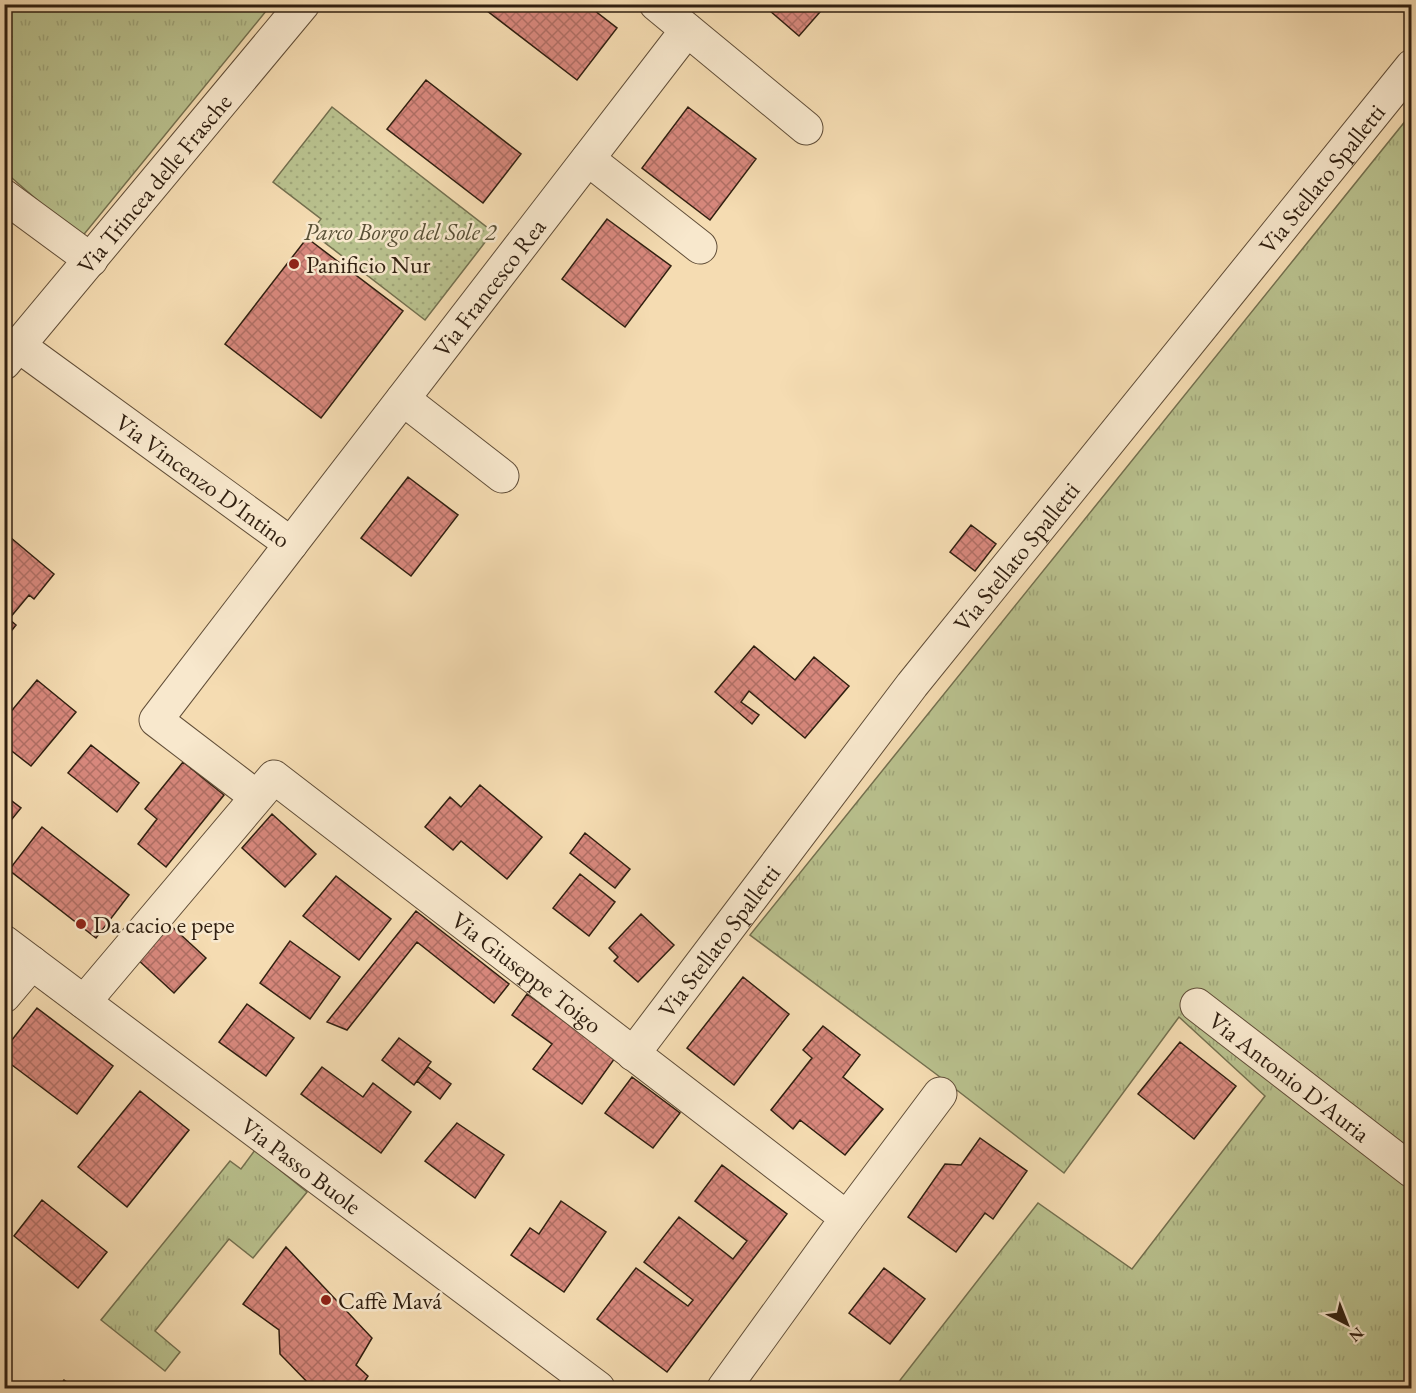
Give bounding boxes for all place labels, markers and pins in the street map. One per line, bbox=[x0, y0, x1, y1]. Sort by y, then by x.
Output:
place label: Panificio Nur bbox=[306, 249, 431, 280]
marker: Panificio Nur bbox=[287, 257, 301, 271]
place label: Da cacio e pepe bbox=[93, 909, 235, 940]
marker: Da cacio e pepe bbox=[74, 917, 88, 931]
place label: Caffè Mavá bbox=[338, 1285, 442, 1316]
marker: Caffè Mavá bbox=[319, 1293, 333, 1307]

